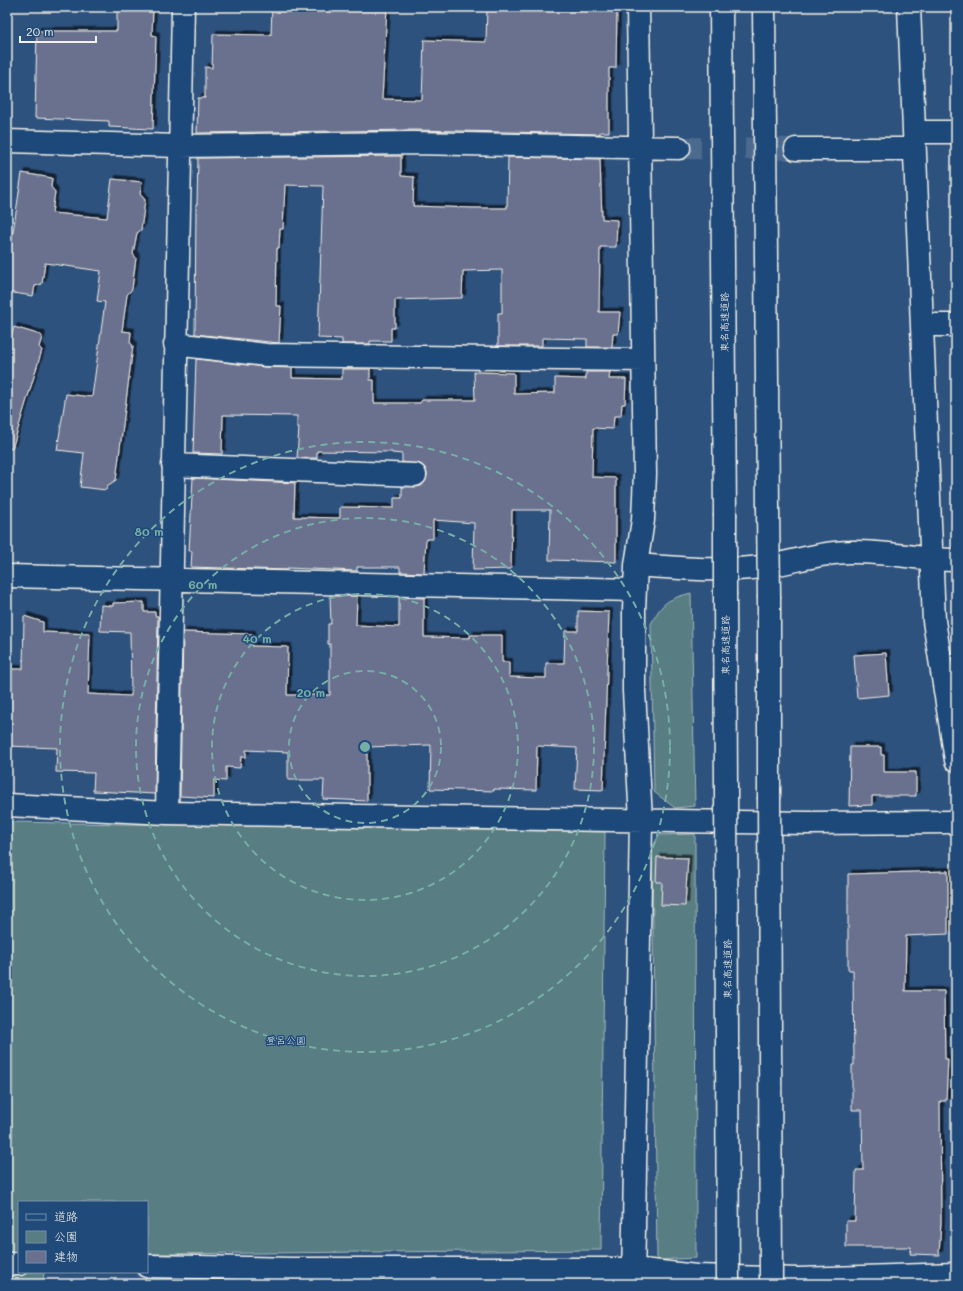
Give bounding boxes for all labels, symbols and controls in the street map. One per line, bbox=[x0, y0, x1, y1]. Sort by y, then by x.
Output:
scale bar bbox=[20, 18, 96, 44]
text: 20 m bbox=[26, 23, 54, 39]
street label: 東名高速道路 bbox=[717, 292, 731, 352]
text: 80 m bbox=[134, 523, 164, 539]
text: 60 m bbox=[189, 576, 217, 592]
street label: 東名高速道路 bbox=[718, 615, 732, 675]
text: 40 m bbox=[242, 630, 272, 646]
text: 20 m bbox=[297, 684, 325, 700]
centre of rings bbox=[358, 740, 372, 754]
street label: 東名高速道路 bbox=[720, 939, 734, 999]
park label: 登呂公園 bbox=[266, 1033, 306, 1047]
legend bbox=[18, 1201, 148, 1273]
text: 道路 bbox=[54, 1208, 78, 1224]
text: 公園 bbox=[54, 1228, 78, 1244]
text: 建物 bbox=[54, 1248, 78, 1264]

